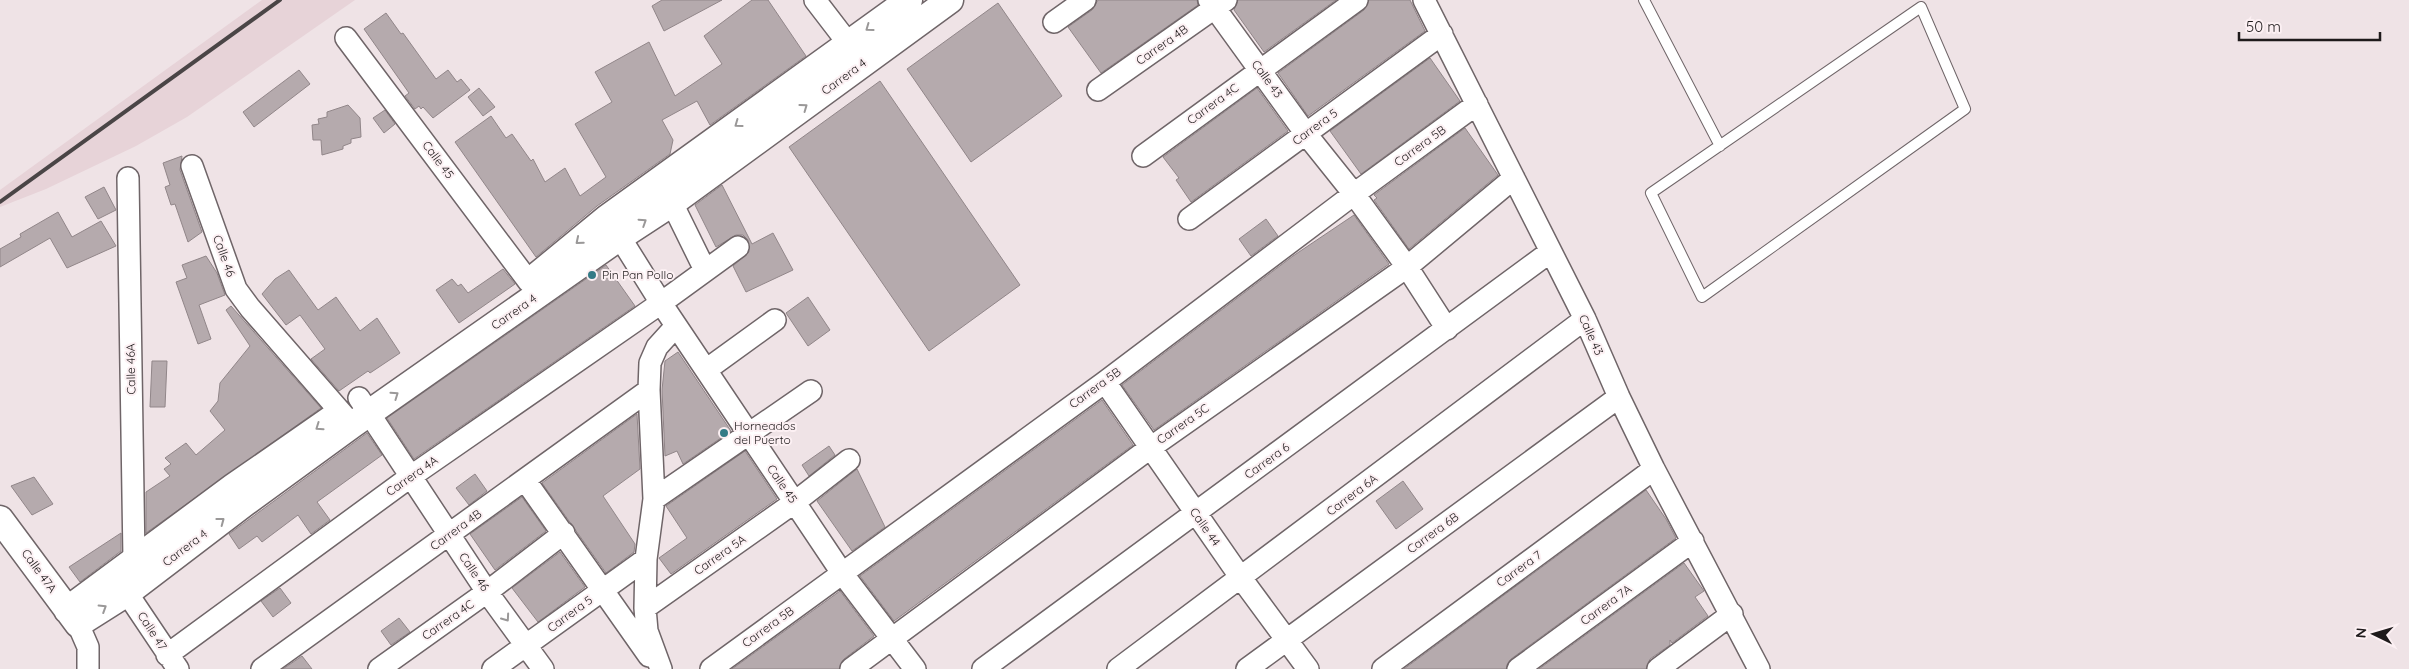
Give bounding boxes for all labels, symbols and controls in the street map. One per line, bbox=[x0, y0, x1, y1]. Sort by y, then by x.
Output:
scale bar bbox=[2239, 10, 2380, 42]
text: 50 m bbox=[2246, 17, 2281, 36]
street label: Carrera 4B bbox=[1133, 21, 1191, 68]
one-way arrow bbox=[865, 22, 875, 31]
street label: Carrera 4 bbox=[818, 55, 869, 98]
street label: Calle 43 bbox=[1249, 57, 1286, 101]
street label: Carrera 4C bbox=[1184, 80, 1242, 127]
one-way arrow bbox=[798, 104, 808, 113]
street label: Carrera 5 bbox=[1289, 105, 1340, 148]
one-way arrow bbox=[735, 118, 744, 126]
street label: Carrera 5B bbox=[1391, 122, 1449, 169]
street label: Calle 45 bbox=[419, 138, 457, 182]
one-way arrow bbox=[638, 219, 647, 228]
street label: Calle 46 bbox=[210, 233, 239, 279]
one-way arrow bbox=[576, 236, 585, 244]
place label: Pin Pan Pollo bbox=[602, 267, 673, 282]
marker: Pin Pan Pollo bbox=[586, 269, 598, 281]
street label: Carrera 4 bbox=[488, 290, 539, 333]
street label: Calle 43 bbox=[1576, 312, 1607, 358]
street label: Calle 46A bbox=[123, 343, 138, 395]
street label: Carrera 5B bbox=[1066, 364, 1124, 411]
one-way arrow bbox=[389, 392, 399, 401]
street label: Carrera 5C bbox=[1154, 400, 1212, 447]
place label: Horneados del Puerto bbox=[734, 418, 796, 447]
one-way arrow bbox=[315, 421, 325, 430]
marker: Horneados del Puerto bbox=[718, 427, 730, 439]
street label: Carrera 6 bbox=[1241, 439, 1293, 482]
street label: Carrera 4A bbox=[383, 452, 441, 499]
street label: Calle 45 bbox=[764, 461, 801, 506]
street label: Carrera 6A bbox=[1323, 470, 1380, 519]
street label: Calle 44 bbox=[1187, 505, 1224, 549]
street label: Carrera 4B bbox=[427, 506, 485, 553]
street label: Carrera 6B bbox=[1404, 509, 1462, 556]
one-way arrow bbox=[215, 518, 225, 527]
street label: Carrera 4 bbox=[159, 526, 210, 569]
street label: Carrera 5A bbox=[691, 531, 749, 578]
street label: Calle 47A bbox=[19, 546, 60, 596]
street label: Carrera 7 bbox=[1493, 547, 1544, 590]
street label: Calle 46 bbox=[456, 550, 493, 594]
street label: Carrera 7A bbox=[1577, 581, 1634, 628]
street label: Carrera 5 bbox=[544, 592, 595, 635]
street label: Carrera 4C bbox=[419, 596, 477, 643]
street label: Carrera 5B bbox=[739, 603, 797, 650]
one-way arrow bbox=[97, 605, 106, 615]
street label: Calle 47 bbox=[135, 609, 170, 653]
north arrow bbox=[2349, 609, 2399, 659]
one-way arrow bbox=[500, 612, 509, 622]
text: N bbox=[2352, 627, 2370, 639]

